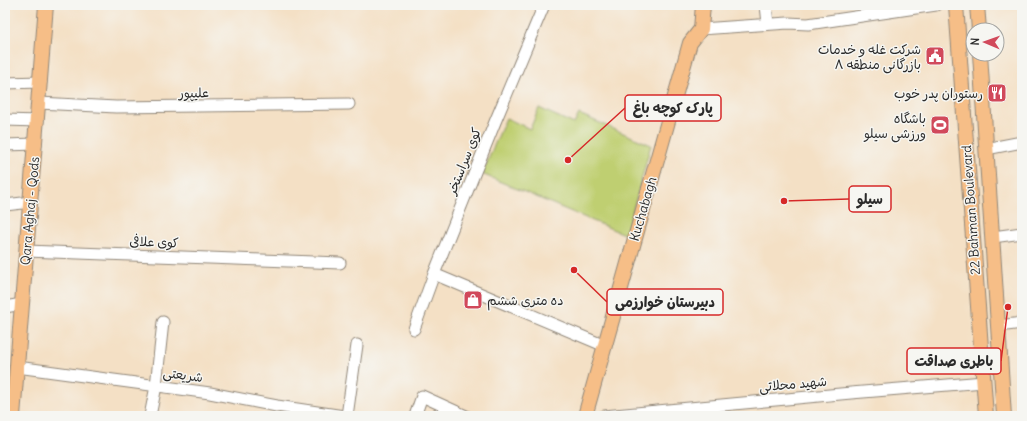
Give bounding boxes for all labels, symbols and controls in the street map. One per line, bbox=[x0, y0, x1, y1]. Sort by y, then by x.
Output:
north arrow bbox=[965, 22, 1005, 62]
text: N bbox=[968, 38, 982, 46]
place label: شرکت غله و خدمات بازرگانی منطقه ۸ bbox=[818, 41, 921, 74]
public building icon: شرکت غله و خدمات بازرگانی منطقه ۸ bbox=[924, 45, 946, 67]
restaurant icon: رستوران پدر خوب bbox=[986, 82, 1008, 104]
street label: علیپور bbox=[178, 84, 209, 102]
place label: رستوران پدر خوب bbox=[894, 85, 983, 102]
callout: پارک کوچه باغ bbox=[625, 95, 721, 121]
text: پارک کوچه باغ bbox=[633, 99, 713, 118]
place label: باشگاه ورزشی سیلو bbox=[863, 110, 926, 143]
sports icon: باشگاه ورزشی سیلو bbox=[929, 114, 951, 136]
street label: کوی سراستخر bbox=[443, 125, 485, 198]
street label: 22 Bahman Boulevard bbox=[958, 144, 984, 275]
street label: Qara Aghaj - Qods bbox=[17, 156, 43, 266]
street label: Kuchabagh bbox=[626, 174, 660, 243]
callout: سیلو bbox=[849, 186, 891, 212]
text: سیلو bbox=[856, 190, 883, 209]
street label: کوی علافی bbox=[129, 233, 179, 251]
shop icon: ده متری ششم bbox=[462, 289, 484, 311]
callout: دبیرستان خوارزمی bbox=[607, 289, 723, 315]
place label: ده متری ششم bbox=[487, 292, 563, 311]
text: دبیرستان خوارزمی bbox=[615, 293, 715, 312]
callout: باطری صداقت bbox=[907, 348, 1001, 374]
text: باطری صداقت bbox=[915, 352, 993, 370]
street label: شریعتی bbox=[162, 364, 204, 387]
street label: شهید محلاتی bbox=[758, 373, 828, 396]

